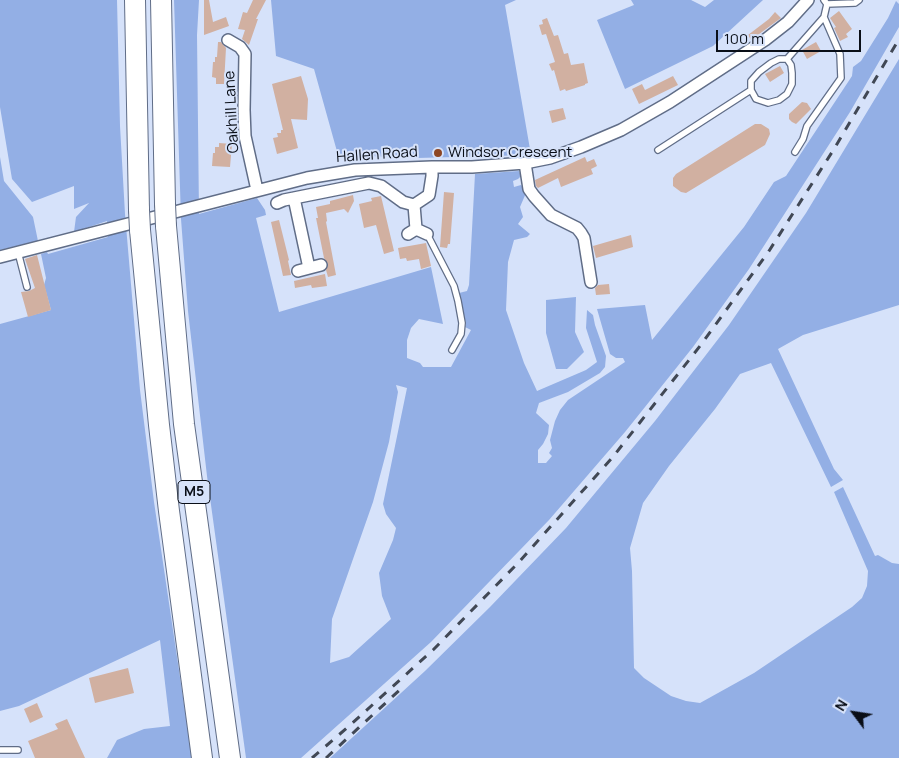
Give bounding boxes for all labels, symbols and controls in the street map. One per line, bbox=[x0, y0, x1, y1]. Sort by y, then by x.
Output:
scale bar bbox=[719, 20, 864, 52]
text: 100 m bbox=[724, 28, 764, 49]
street label: Oakhill Lane bbox=[221, 70, 243, 154]
street label: Hallen Road bbox=[336, 143, 418, 167]
place label: Windsor Crescent bbox=[448, 144, 572, 162]
marker: Windsor Crescent bbox=[432, 147, 444, 159]
road number: M5 bbox=[178, 481, 210, 504]
north arrow bbox=[829, 688, 879, 738]
text: N bbox=[830, 696, 851, 714]

